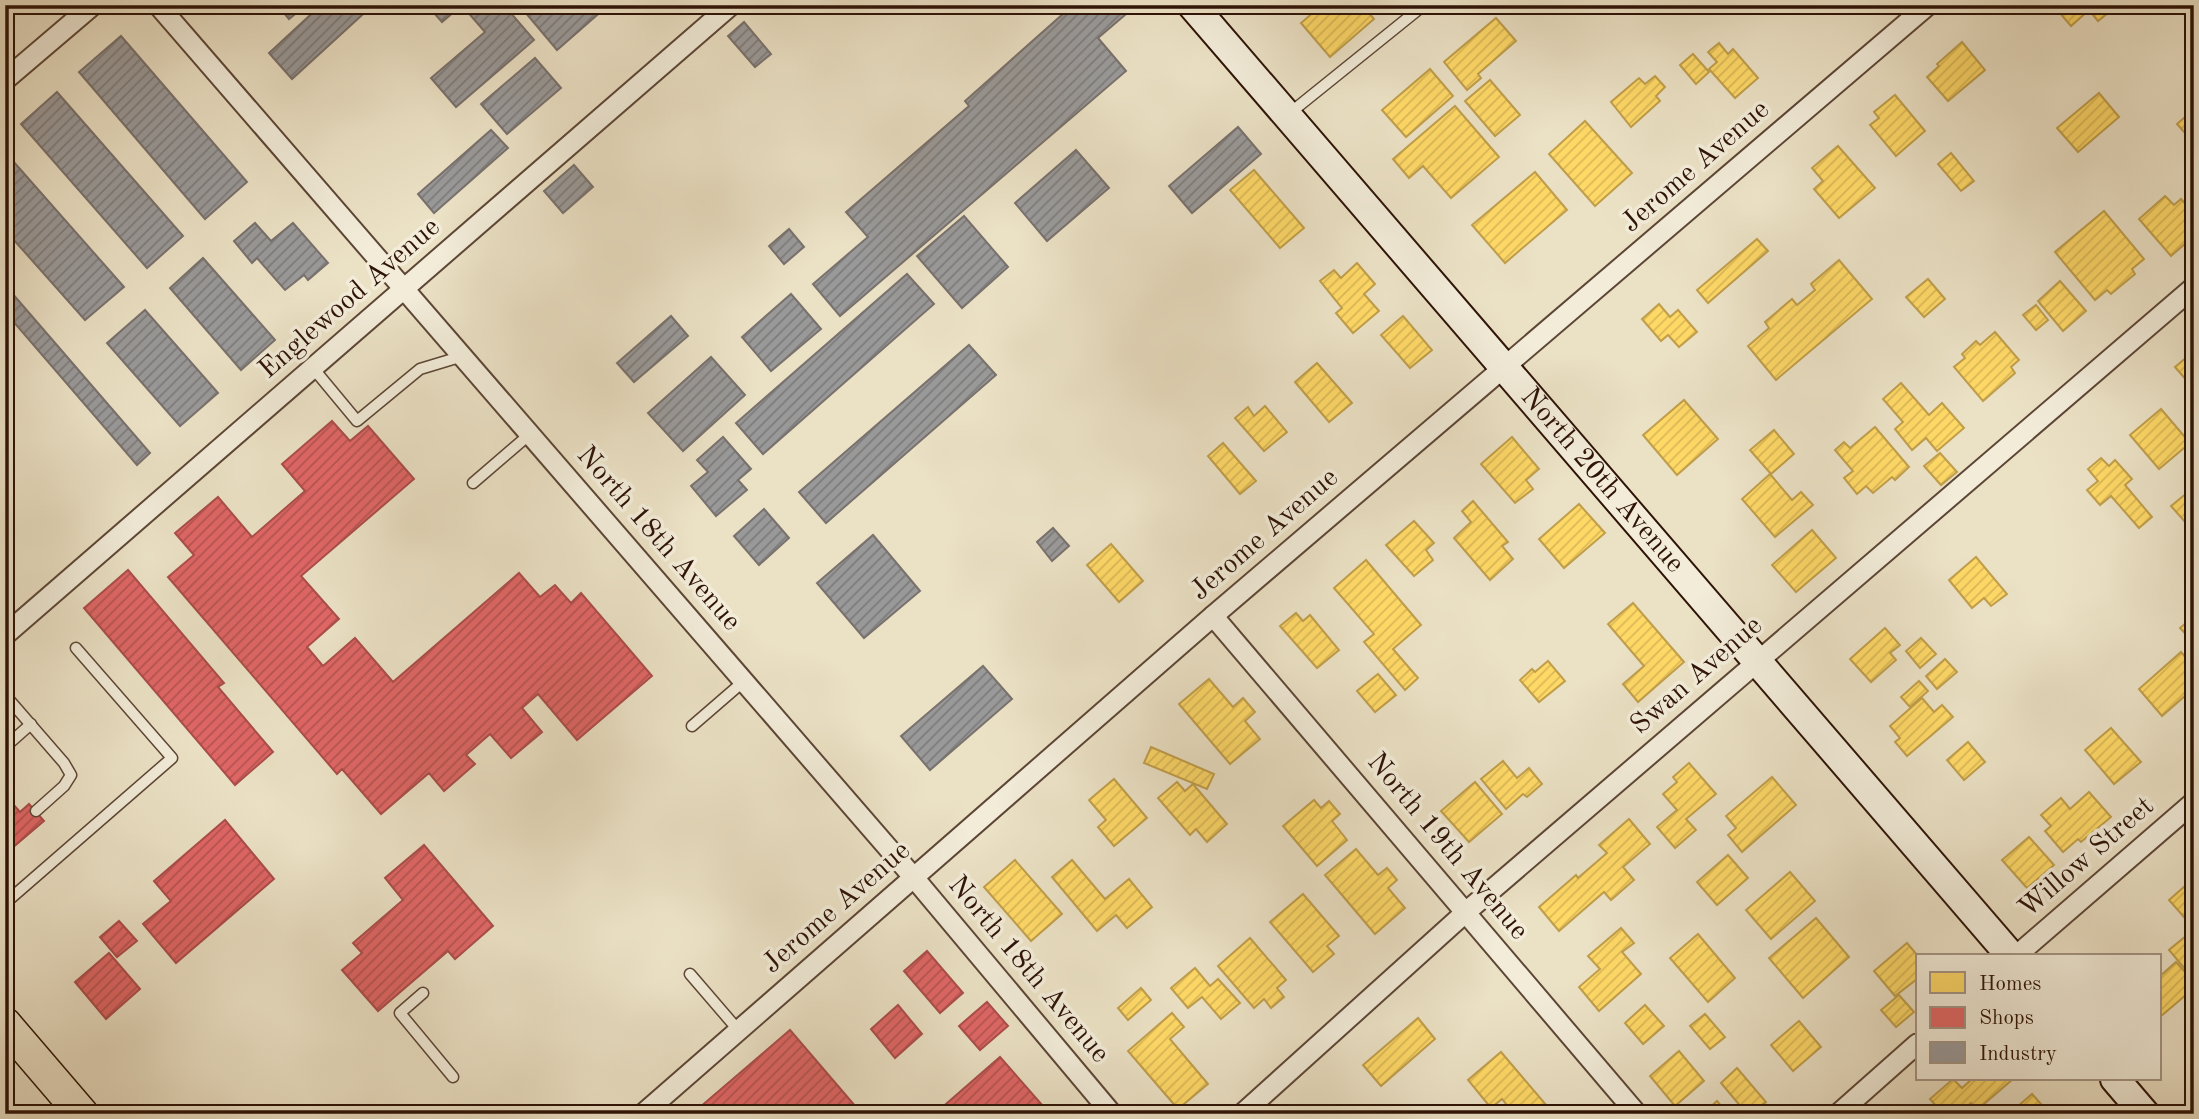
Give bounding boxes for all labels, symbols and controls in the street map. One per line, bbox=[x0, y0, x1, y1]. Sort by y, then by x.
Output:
street label: Jerome Avenue bbox=[1617, 96, 1775, 238]
street label: Englewood Avenue bbox=[254, 213, 446, 385]
street label: North 20th Avenue bbox=[1515, 383, 1689, 579]
street label: North 18th Avenue bbox=[571, 441, 745, 637]
street label: Jerome Avenue bbox=[1186, 464, 1344, 606]
street label: Swan Avenue bbox=[1626, 612, 1768, 740]
street label: North 19th Avenue bbox=[1361, 748, 1533, 946]
street label: Willow Street bbox=[2014, 792, 2160, 924]
street label: Jerome Avenue bbox=[758, 837, 916, 979]
street label: North 18th Avenue bbox=[942, 871, 1114, 1069]
legend bbox=[1916, 954, 2160, 1080]
text: Homes bbox=[1979, 974, 2041, 995]
text: Shops bbox=[1979, 1008, 2034, 1029]
text: Industry bbox=[1979, 1044, 2057, 1065]

